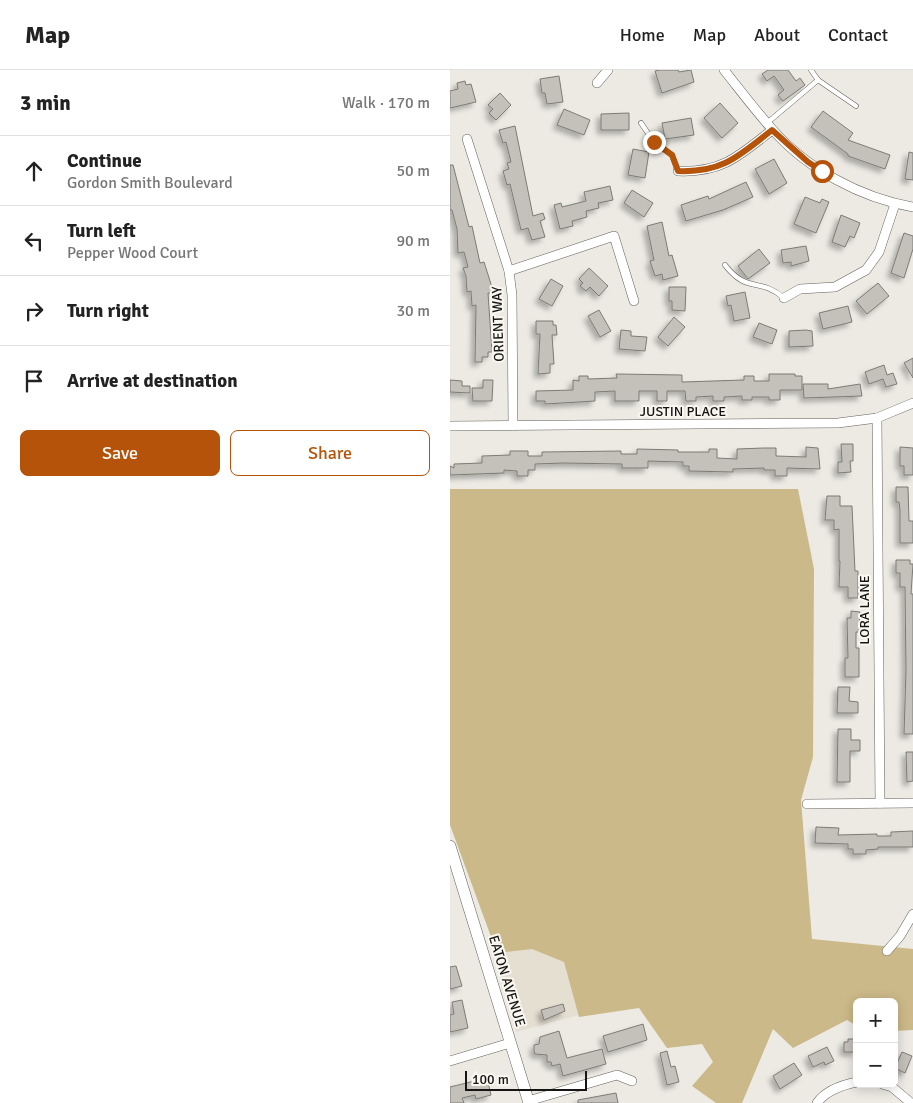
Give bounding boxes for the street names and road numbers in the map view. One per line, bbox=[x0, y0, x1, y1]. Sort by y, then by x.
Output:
street label: ORIENT WAY bbox=[488, 286, 508, 362]
street label: JUSTIN PLACE bbox=[640, 403, 726, 420]
street label: LORA LANE bbox=[856, 575, 873, 645]
street label: EATON AVENUE bbox=[485, 933, 529, 1029]

